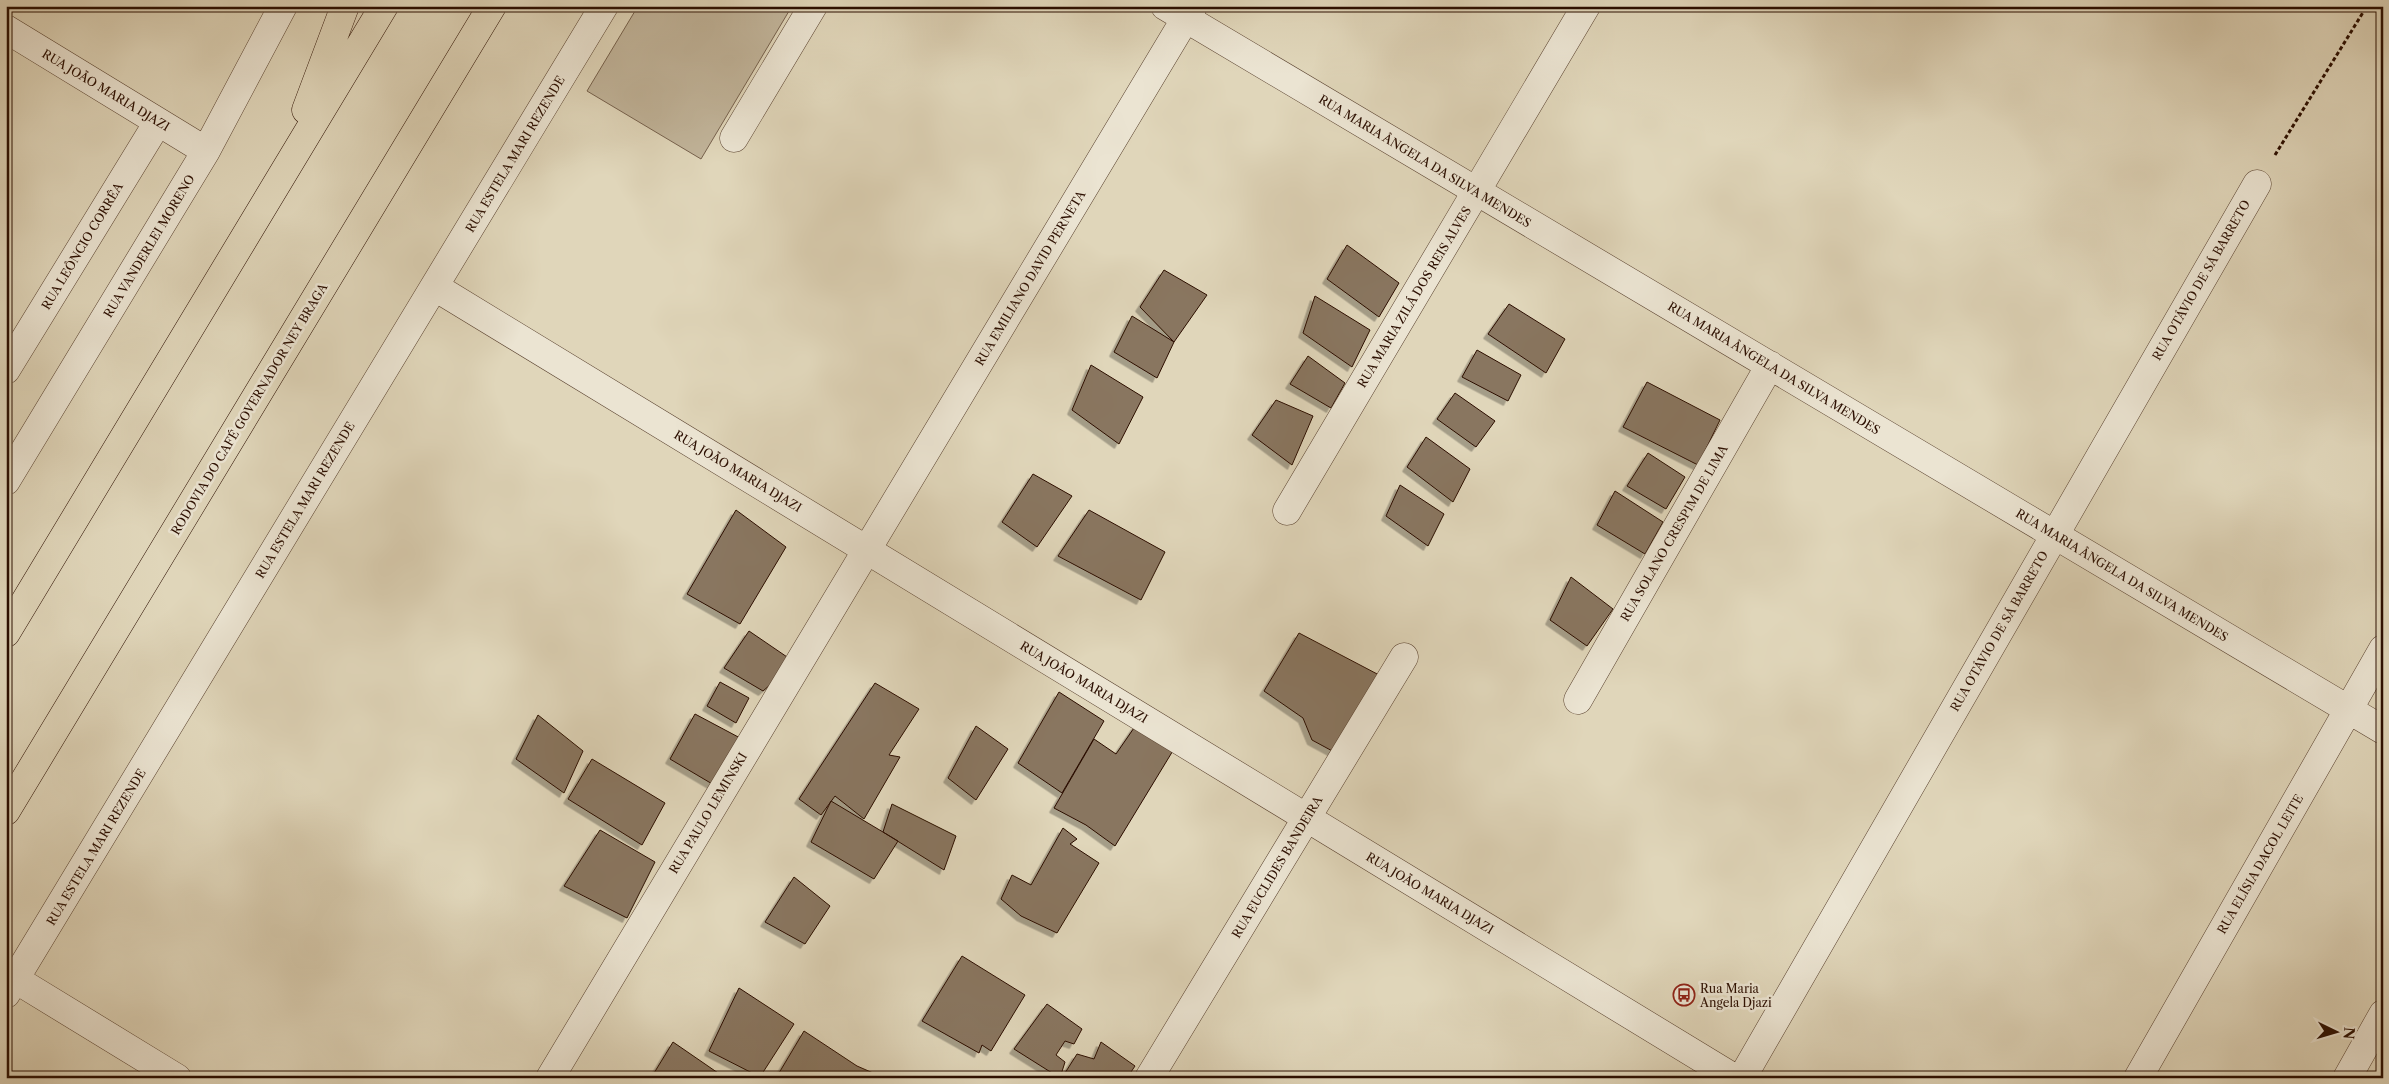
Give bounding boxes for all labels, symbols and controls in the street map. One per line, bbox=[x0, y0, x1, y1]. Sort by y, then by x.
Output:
street label: RUA JOÃO MARIA DJAZI bbox=[40, 45, 173, 134]
street label: RUA ESTELA MARI REZENDE bbox=[462, 73, 568, 235]
street label: RUA MARIA ÂNGELA DA SILVA MENDES bbox=[1316, 91, 1534, 231]
street label: RUA VANDERLEI MORENO bbox=[100, 172, 198, 320]
street label: RUA LEÔNCIO CORRÊA bbox=[37, 178, 126, 312]
street label: RUA EMILIANO DAVID PERNETA bbox=[972, 187, 1089, 368]
street label: RUA OTÁVIO DE SÁ BARRETO bbox=[2148, 197, 2253, 363]
street label: RUA MARIA ZILÁ DOS REIS ALVES bbox=[1353, 203, 1474, 390]
street label: RODOVIA DO CAFÉ GOVERNADOR NEY BRAGA bbox=[167, 279, 331, 538]
street label: RUA MARIA ÂNGELA DA SILVA MENDES bbox=[1665, 298, 1883, 438]
street label: RUA ESTELA MARI REZENDE bbox=[252, 419, 358, 581]
street label: RUA JOÃO MARIA DJAZI bbox=[672, 426, 805, 515]
street label: RUA SOLANO CRESPIM DE LIMA bbox=[1617, 441, 1731, 624]
street label: RUA MARIA ÂNGELA DA SILVA MENDES bbox=[2013, 505, 2231, 645]
street label: RUA OTÁVIO DE SÁ BARRETO bbox=[1946, 548, 2051, 714]
street label: RUA JOÃO MARIA DJAZI bbox=[1018, 637, 1151, 726]
street label: RUA PAULO LEMINSKI bbox=[666, 750, 750, 876]
street label: RUA ESTELA MARI REZENDE bbox=[43, 766, 149, 928]
street label: RUA ELÍSIA DACOL LEITE bbox=[2213, 791, 2306, 936]
street label: RUA EUCLIDES BANDEIRA bbox=[1228, 792, 1326, 941]
street label: RUA JOÃO MARIA DJAZI bbox=[1364, 848, 1497, 937]
place label: Rua Maria Angela Djazi bbox=[1699, 981, 1772, 1010]
bus stop icon: Rua Maria Angela Djazi bbox=[1672, 983, 1696, 1007]
north arrow bbox=[2312, 1006, 2362, 1056]
text: N bbox=[2339, 1026, 2358, 1040]

